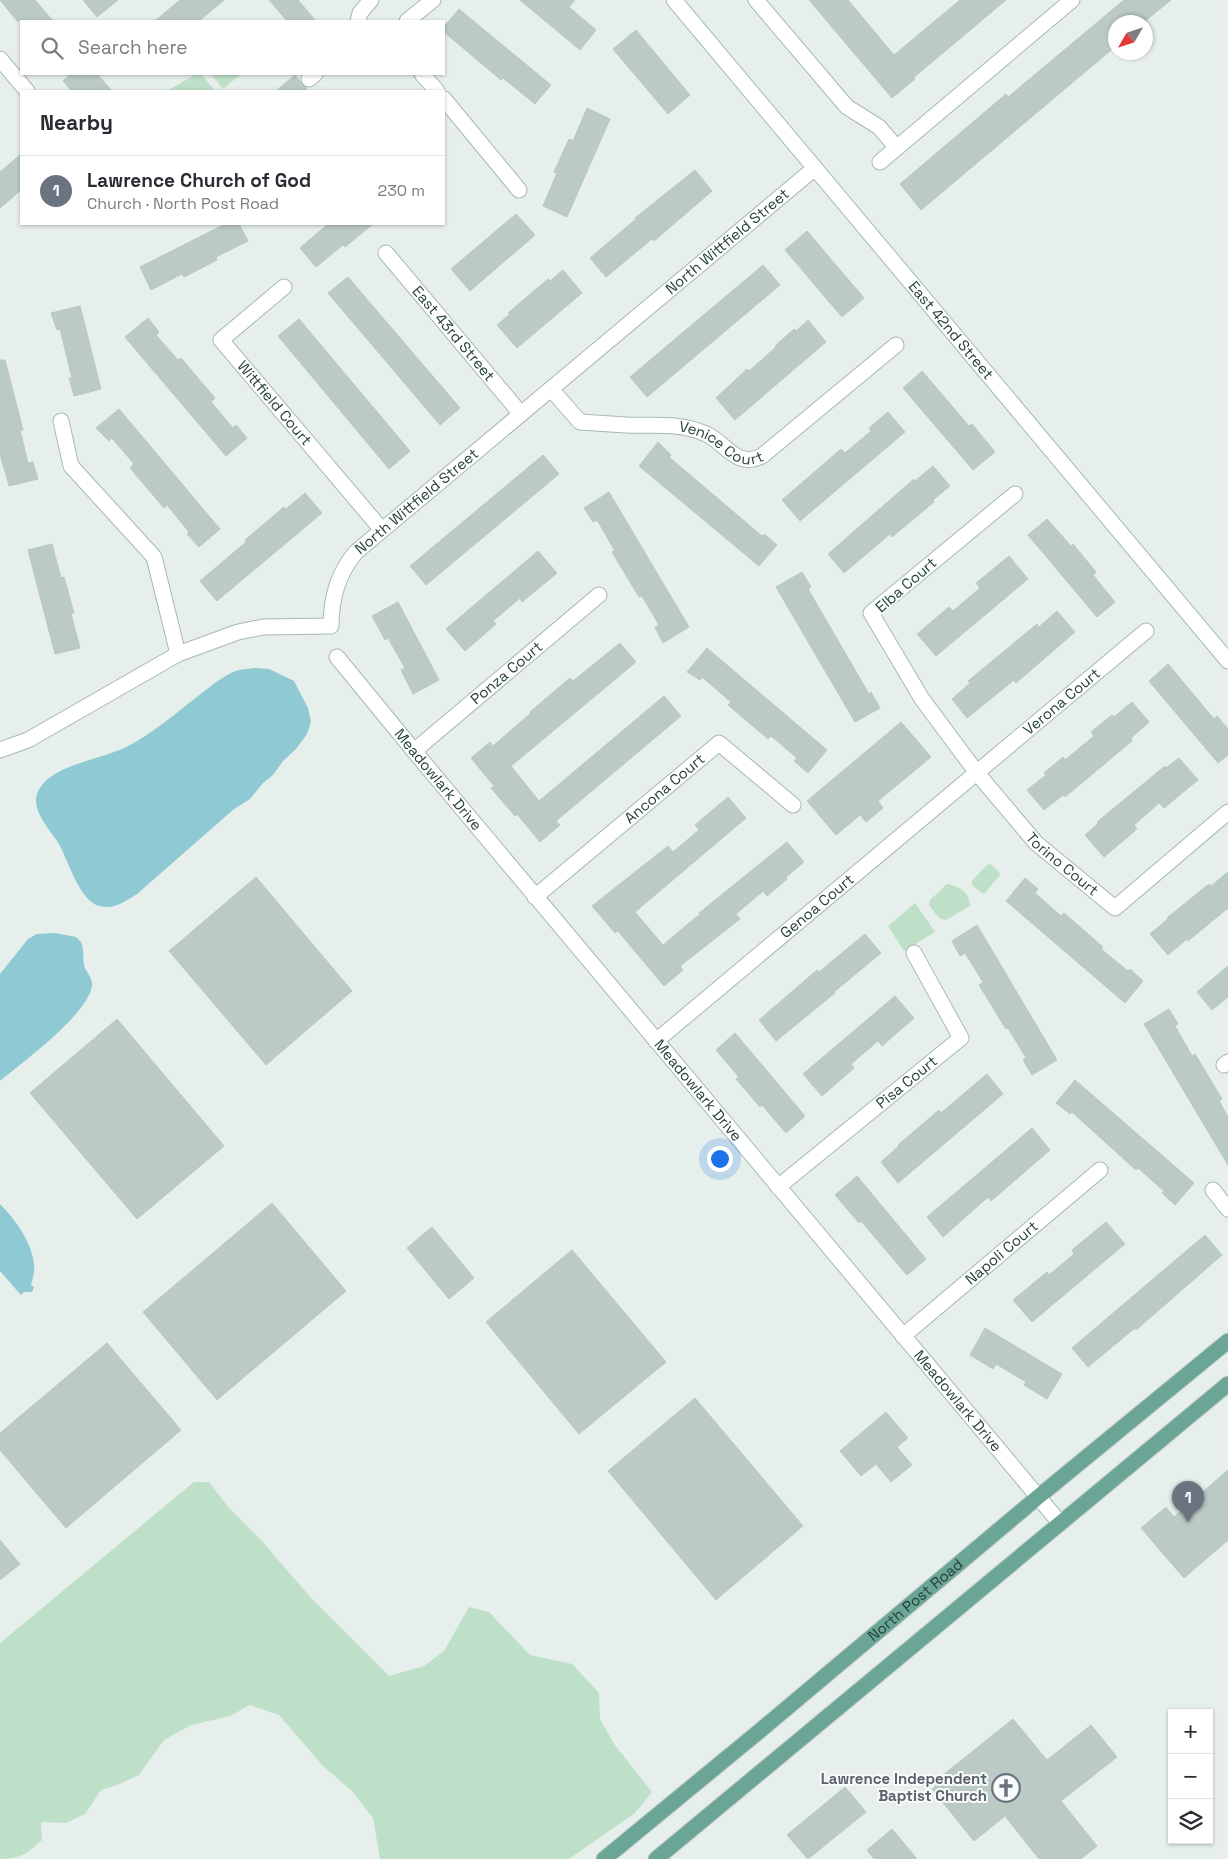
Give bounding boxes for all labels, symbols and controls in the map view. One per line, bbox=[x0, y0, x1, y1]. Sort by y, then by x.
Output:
north arrow bbox=[1108, 15, 1153, 60]
search box bbox=[20, 20, 445, 75]
icon: search bbox=[38, 34, 66, 62]
text: Search here bbox=[78, 35, 188, 60]
text: Nearby bbox=[40, 109, 113, 136]
text: Lawrence Church of God bbox=[87, 168, 311, 193]
text: 1 bbox=[52, 180, 60, 201]
text: 230 m bbox=[378, 180, 425, 201]
street label: North Wittfield Street bbox=[661, 184, 793, 298]
text: Church · North Post Road bbox=[87, 193, 279, 214]
street label: East 42nd Street bbox=[905, 277, 998, 383]
street label: East 43rd Street bbox=[408, 282, 499, 385]
street label: Wittfield Court bbox=[234, 356, 316, 449]
street label: Venice Court bbox=[678, 417, 766, 469]
street label: North Wittfield Street bbox=[351, 444, 482, 558]
street label: Elba Court bbox=[871, 553, 940, 616]
street label: Ponza Court bbox=[466, 637, 546, 708]
street label: Verona Court bbox=[1019, 663, 1104, 739]
street label: Meadowlark Drive bbox=[391, 725, 487, 834]
street label: Ancona Court bbox=[620, 749, 709, 827]
street label: Torino Court bbox=[1022, 828, 1103, 900]
street label: Genoa Court bbox=[776, 869, 858, 942]
street label: Meadowlark Drive bbox=[650, 1035, 746, 1145]
street label: Pisa Court bbox=[872, 1051, 941, 1112]
your location bbox=[707, 1146, 733, 1172]
street label: Napoli Court bbox=[961, 1216, 1042, 1289]
street label: Meadowlark Drive bbox=[910, 1346, 1006, 1456]
pin: 1 bbox=[1172, 1481, 1204, 1522]
street label: North Post Road bbox=[864, 1554, 966, 1645]
map controls bbox=[1168, 1709, 1213, 1844]
button: + bbox=[1168, 1709, 1213, 1754]
button: − bbox=[1168, 1754, 1213, 1799]
place label: Lawrence Independent Baptist Church bbox=[821, 1769, 987, 1805]
church icon: Lawrence Independent Baptist Church bbox=[991, 1773, 1021, 1803]
button: layers bbox=[1168, 1799, 1213, 1844]

